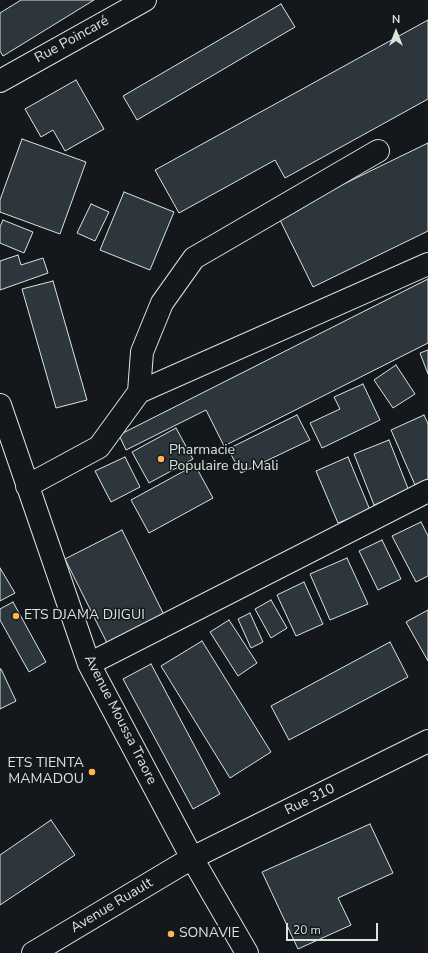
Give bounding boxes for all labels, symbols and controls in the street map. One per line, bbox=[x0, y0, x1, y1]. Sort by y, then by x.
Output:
north arrow bbox=[376, 12, 416, 52]
text: N bbox=[392, 12, 400, 27]
street label: Rue Poincaré bbox=[32, 13, 112, 67]
place label: Pharmacie Populaire du Mali bbox=[169, 443, 279, 476]
marker: Pharmacie Populaire du Mali bbox=[156, 454, 166, 464]
place label: ETS DJAMA DJIGUI bbox=[24, 608, 145, 624]
marker: ETS DJAMA DJIGUI bbox=[11, 611, 21, 621]
street label: Avenue Moussa Traore bbox=[80, 652, 160, 788]
place label: ETS TIENTA MAMADOU bbox=[8, 756, 84, 788]
marker: ETS TIENTA MAMADOU bbox=[87, 767, 97, 777]
street label: Rue 310 bbox=[282, 781, 338, 819]
street label: Avenue Ruault bbox=[68, 875, 156, 937]
scale bar bbox=[288, 915, 380, 941]
text: 20 m bbox=[293, 922, 321, 938]
place label: SONAVIE bbox=[179, 926, 240, 942]
marker: SONAVIE bbox=[166, 929, 176, 939]

